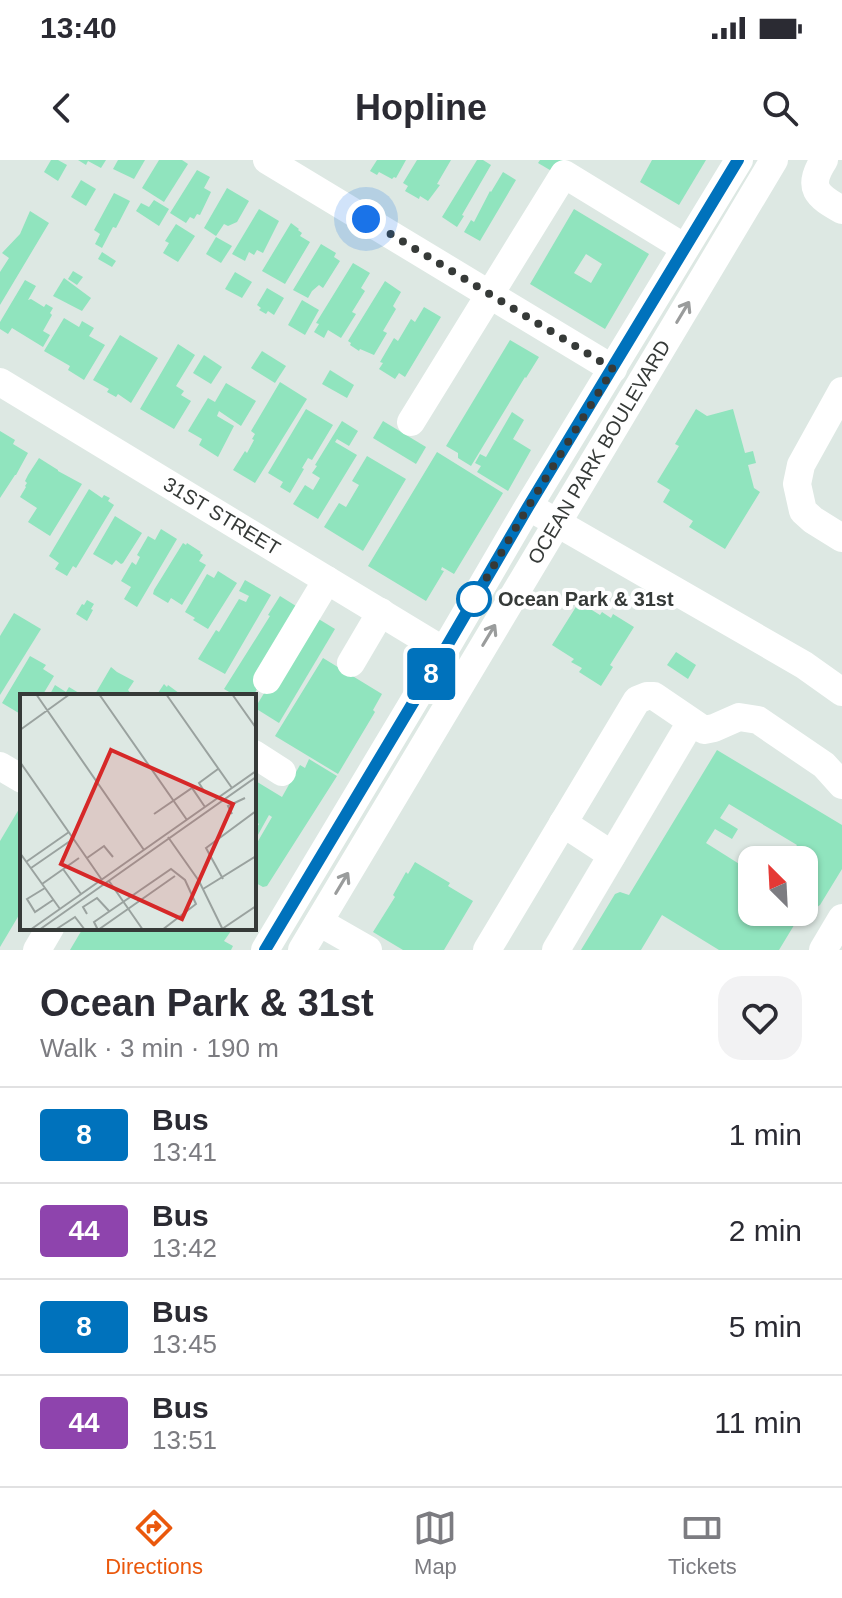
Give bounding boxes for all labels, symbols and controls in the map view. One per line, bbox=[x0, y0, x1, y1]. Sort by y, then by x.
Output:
text: 13:40 bbox=[40, 11, 117, 44]
icon: back bbox=[40, 86, 84, 130]
icon: search bbox=[758, 86, 802, 130]
text: Hopline bbox=[355, 87, 487, 128]
your location bbox=[346, 199, 386, 239]
one-way arrow bbox=[675, 301, 691, 324]
street label: OCEAN PARK BOULEVARD bbox=[523, 336, 675, 568]
street label: 31ST STREET bbox=[160, 473, 284, 559]
marker: Ocean Park & 31st bbox=[457, 582, 491, 616]
place label: Ocean Park & 31st bbox=[498, 588, 674, 610]
one-way arrow bbox=[481, 624, 497, 647]
line badge: 8 bbox=[405, 648, 457, 700]
text: 8 bbox=[423, 658, 439, 689]
inset map bbox=[20, 694, 256, 930]
north arrow bbox=[738, 846, 818, 926]
map controls bbox=[738, 846, 818, 926]
one-way arrow bbox=[334, 872, 350, 895]
button: heart bbox=[718, 976, 802, 1060]
text: Ocean Park & 31st bbox=[40, 982, 374, 1024]
text: Walk · 3 min · 190 m bbox=[40, 1033, 279, 1063]
text: Bus bbox=[152, 1103, 209, 1136]
text: 1 min bbox=[729, 1118, 802, 1151]
text: 8 bbox=[76, 1119, 92, 1150]
text: 13:41 bbox=[152, 1137, 217, 1167]
text: Bus bbox=[152, 1199, 209, 1232]
text: 2 min bbox=[729, 1214, 802, 1247]
text: 44 bbox=[68, 1215, 100, 1246]
text: 13:42 bbox=[152, 1233, 217, 1263]
text: Bus bbox=[152, 1295, 209, 1328]
text: 5 min bbox=[729, 1310, 802, 1343]
text: 8 bbox=[76, 1311, 92, 1342]
text: 13:45 bbox=[152, 1329, 217, 1359]
text: Bus bbox=[152, 1391, 209, 1424]
text: 11 min bbox=[714, 1406, 802, 1439]
text: 44 bbox=[68, 1407, 100, 1438]
text: 13:51 bbox=[152, 1425, 217, 1455]
tab: Directions bbox=[105, 1506, 203, 1580]
tab: Map bbox=[413, 1506, 457, 1580]
tab: Tickets bbox=[668, 1506, 737, 1580]

